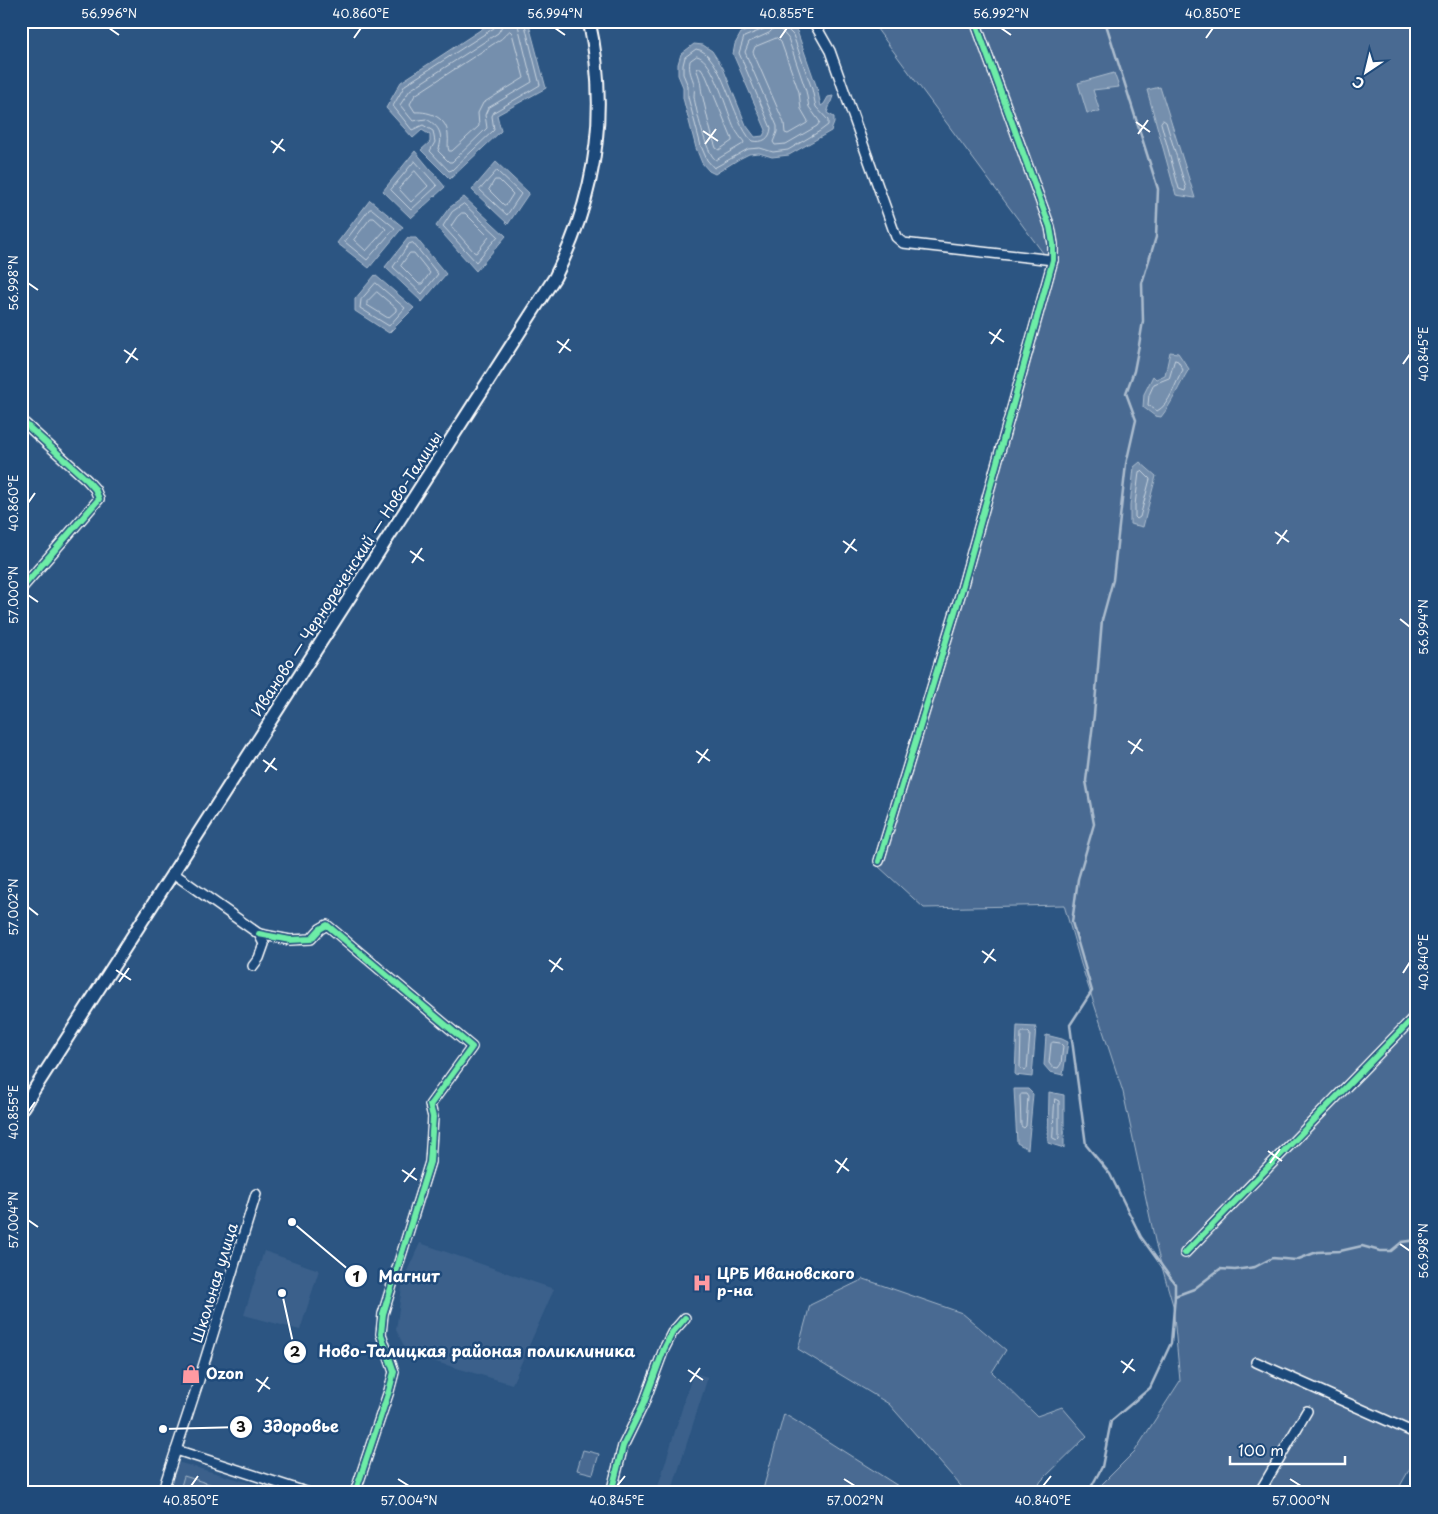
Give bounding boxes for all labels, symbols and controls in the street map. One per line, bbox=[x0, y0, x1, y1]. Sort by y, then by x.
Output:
text: 56.996°N bbox=[81, 4, 137, 22]
text: 40.860°E bbox=[333, 4, 389, 22]
text: 56.994°N bbox=[527, 4, 583, 22]
text: 40.855°E bbox=[760, 4, 814, 22]
text: 56.992°N bbox=[973, 4, 1029, 22]
text: 40.850°E bbox=[1185, 4, 1241, 22]
north arrow bbox=[1340, 48, 1390, 98]
text: С bbox=[1348, 71, 1369, 95]
text: 56.998°N bbox=[4, 255, 22, 311]
text: 40.845°E bbox=[1414, 326, 1432, 382]
street label: Иваново — Чернореченский — Ново-Талицы bbox=[245, 426, 447, 720]
text: 40.860°E bbox=[4, 475, 22, 531]
text: 57.000°N bbox=[4, 566, 22, 624]
text: 56.994°N bbox=[1414, 599, 1432, 655]
text: 57.002°N bbox=[4, 878, 22, 936]
text: 40.840°E bbox=[1414, 934, 1432, 990]
text: 40.855°E bbox=[4, 1085, 22, 1139]
text: 57.004°N bbox=[4, 1191, 22, 1249]
street label: Школьная улица bbox=[184, 1219, 243, 1345]
text: 56.998°N bbox=[1414, 1223, 1432, 1279]
callout: Магнит bbox=[343, 1261, 449, 1292]
place label: ЦРБ Ивановского р-на bbox=[717, 1261, 855, 1301]
text: Магнит bbox=[379, 1263, 440, 1287]
text: 1 bbox=[352, 1264, 360, 1287]
hospital icon: ЦРБ Ивановского р-на bbox=[691, 1272, 713, 1294]
callout: Ново-Талицкая районая поликлиника bbox=[283, 1336, 645, 1367]
text: Ново-Талицкая районая поликлиника bbox=[319, 1338, 635, 1362]
text: 2 bbox=[290, 1339, 301, 1362]
place label: Ozon bbox=[206, 1361, 244, 1384]
shop icon: Ozon bbox=[180, 1363, 202, 1385]
callout: Здоровье bbox=[229, 1411, 349, 1442]
text: Здоровье bbox=[262, 1413, 339, 1437]
text: 3 bbox=[236, 1414, 246, 1437]
scale bar bbox=[1230, 1434, 1346, 1466]
text: 100 m bbox=[1238, 1438, 1284, 1461]
text: 40.850°E bbox=[163, 1491, 219, 1509]
text: 57.004°N bbox=[380, 1491, 438, 1509]
text: 40.845°E bbox=[589, 1491, 645, 1509]
text: 57.002°N bbox=[826, 1491, 884, 1509]
text: 40.840°E bbox=[1015, 1491, 1071, 1509]
text: 57.000°N bbox=[1272, 1491, 1330, 1509]

